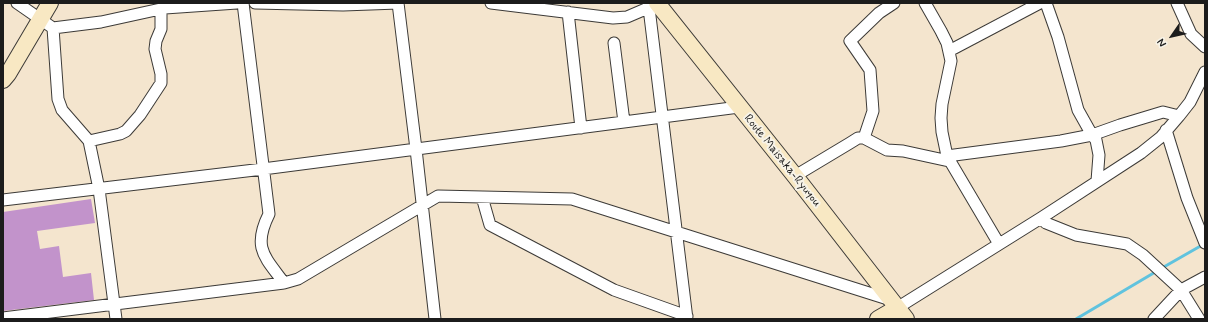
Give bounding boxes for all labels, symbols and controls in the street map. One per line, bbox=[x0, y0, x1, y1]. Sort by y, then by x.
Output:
north arrow bbox=[1152, 16, 1192, 56]
text: N bbox=[1154, 36, 1170, 50]
street label: Route Maisaka-Ryuyou bbox=[740, 112, 824, 210]

